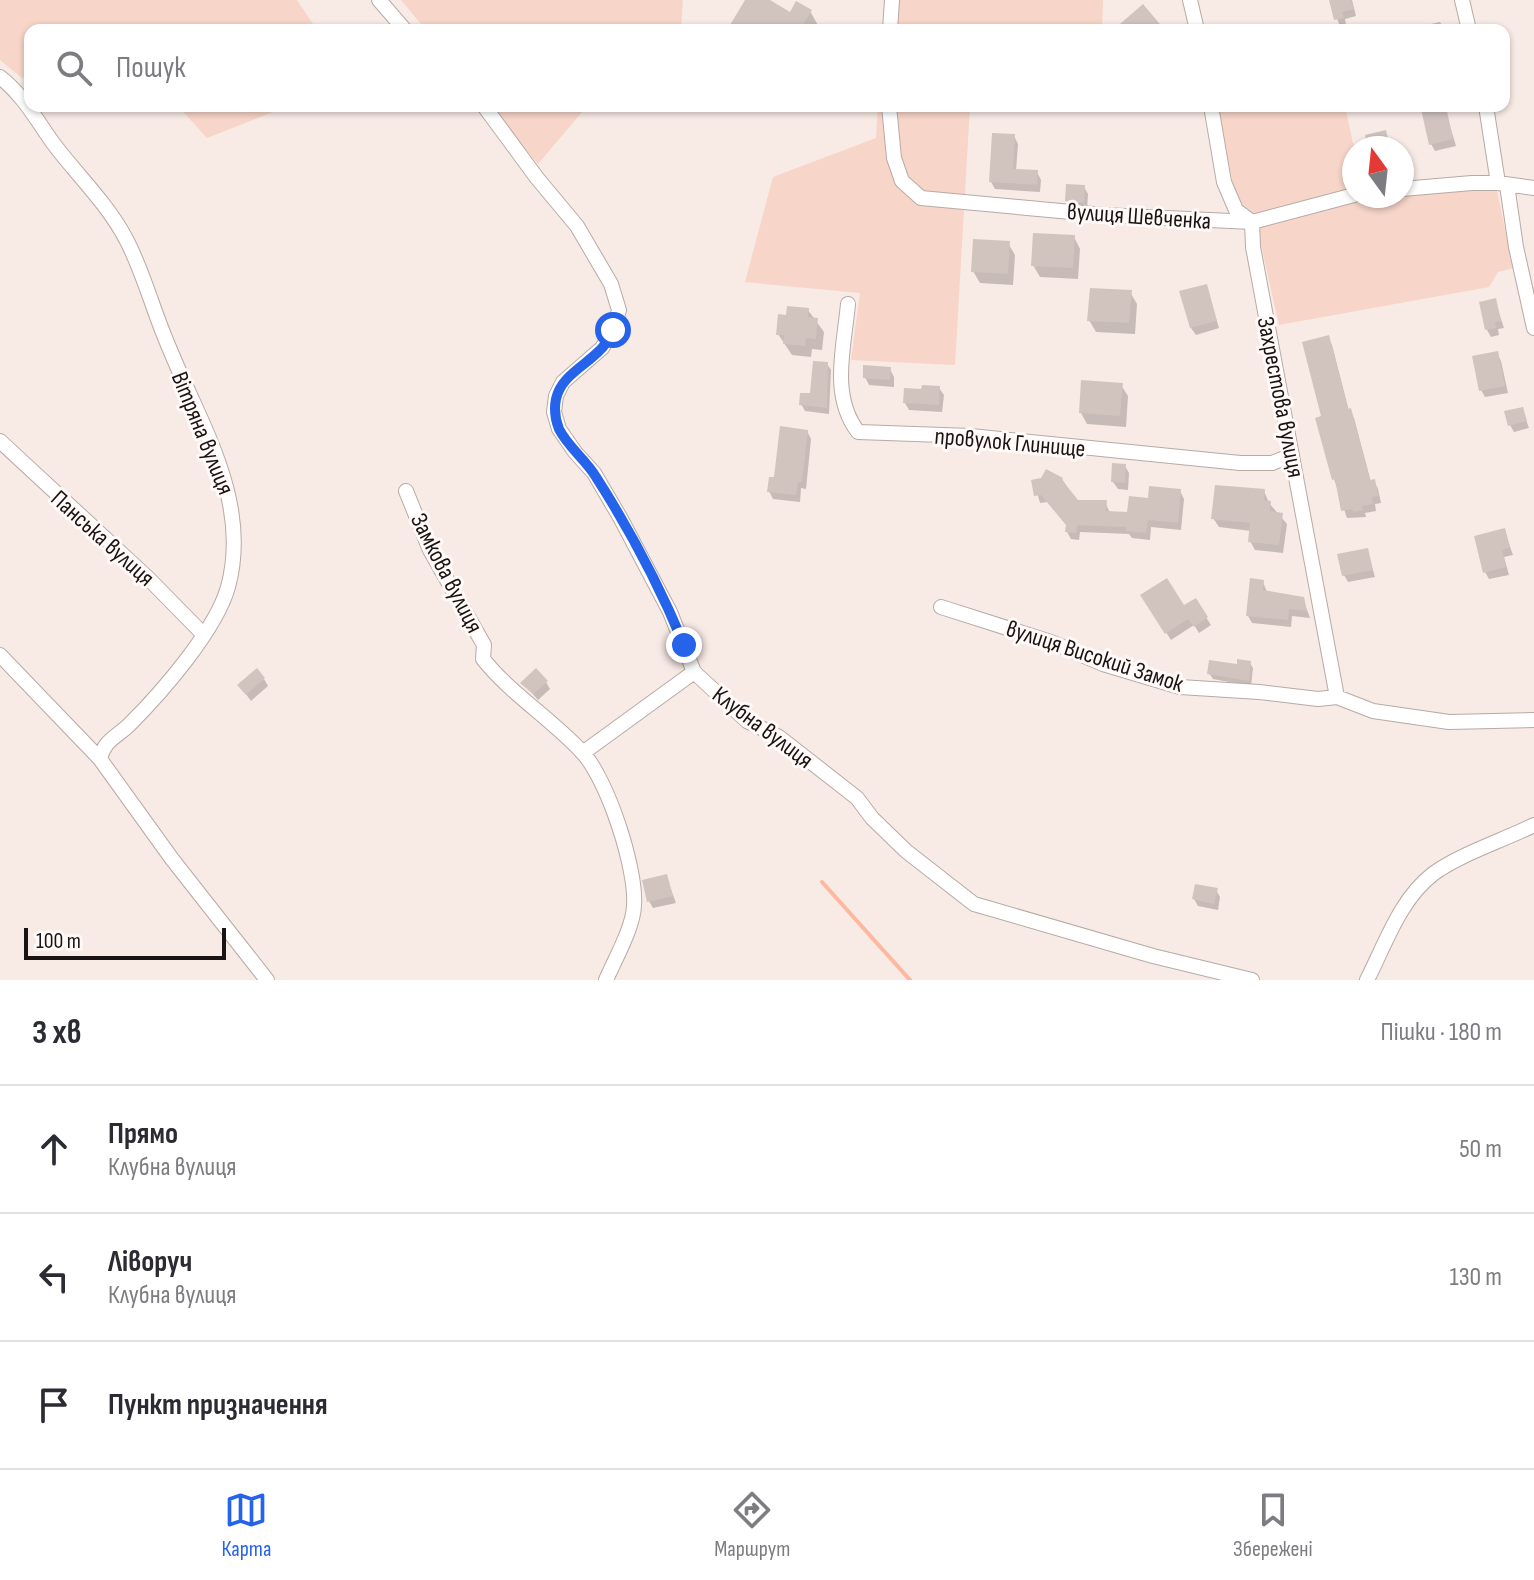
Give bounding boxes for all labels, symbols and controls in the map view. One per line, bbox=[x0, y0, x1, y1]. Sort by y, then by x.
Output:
search box bbox=[24, 24, 1510, 112]
icon: search bbox=[52, 46, 96, 90]
text: Пошук bbox=[116, 50, 186, 86]
north arrow bbox=[1342, 136, 1414, 208]
street label: вулиця Шевченка bbox=[1066, 197, 1212, 236]
route start bbox=[595, 312, 631, 348]
street label: Захрестова вулиця bbox=[1251, 314, 1310, 480]
street label: Вітряна вулиця bbox=[165, 368, 240, 499]
street label: провулок Глинище bbox=[933, 421, 1086, 464]
street label: Панська вулиця bbox=[45, 484, 161, 592]
street label: Замкова вулиця bbox=[404, 509, 489, 638]
street label: вулиця Високий Замок bbox=[1003, 614, 1188, 699]
route end bbox=[666, 627, 702, 663]
street label: Клубна вулиця bbox=[707, 680, 819, 775]
scale bar bbox=[24, 924, 226, 960]
text: 100 m bbox=[36, 928, 81, 955]
text: 3 хв bbox=[32, 1012, 82, 1053]
text: Пішки · 180 m bbox=[1380, 1017, 1502, 1048]
text: Прямо bbox=[108, 1116, 178, 1152]
icon: ahead bbox=[32, 1127, 76, 1171]
text: 50 m bbox=[1459, 1134, 1502, 1165]
text: Клубна вулиця bbox=[108, 1152, 236, 1183]
text: Ліворуч bbox=[108, 1244, 192, 1280]
icon: left bbox=[32, 1255, 76, 1299]
text: 130 m bbox=[1450, 1262, 1502, 1293]
text: Клубна вулиця bbox=[108, 1280, 236, 1311]
icon: arrive bbox=[32, 1383, 76, 1427]
text: Пункт призначення bbox=[108, 1387, 328, 1423]
tab: Карта bbox=[221, 1488, 271, 1563]
tab: Маршрут bbox=[714, 1488, 790, 1563]
tab: Збережені bbox=[1233, 1488, 1313, 1563]

